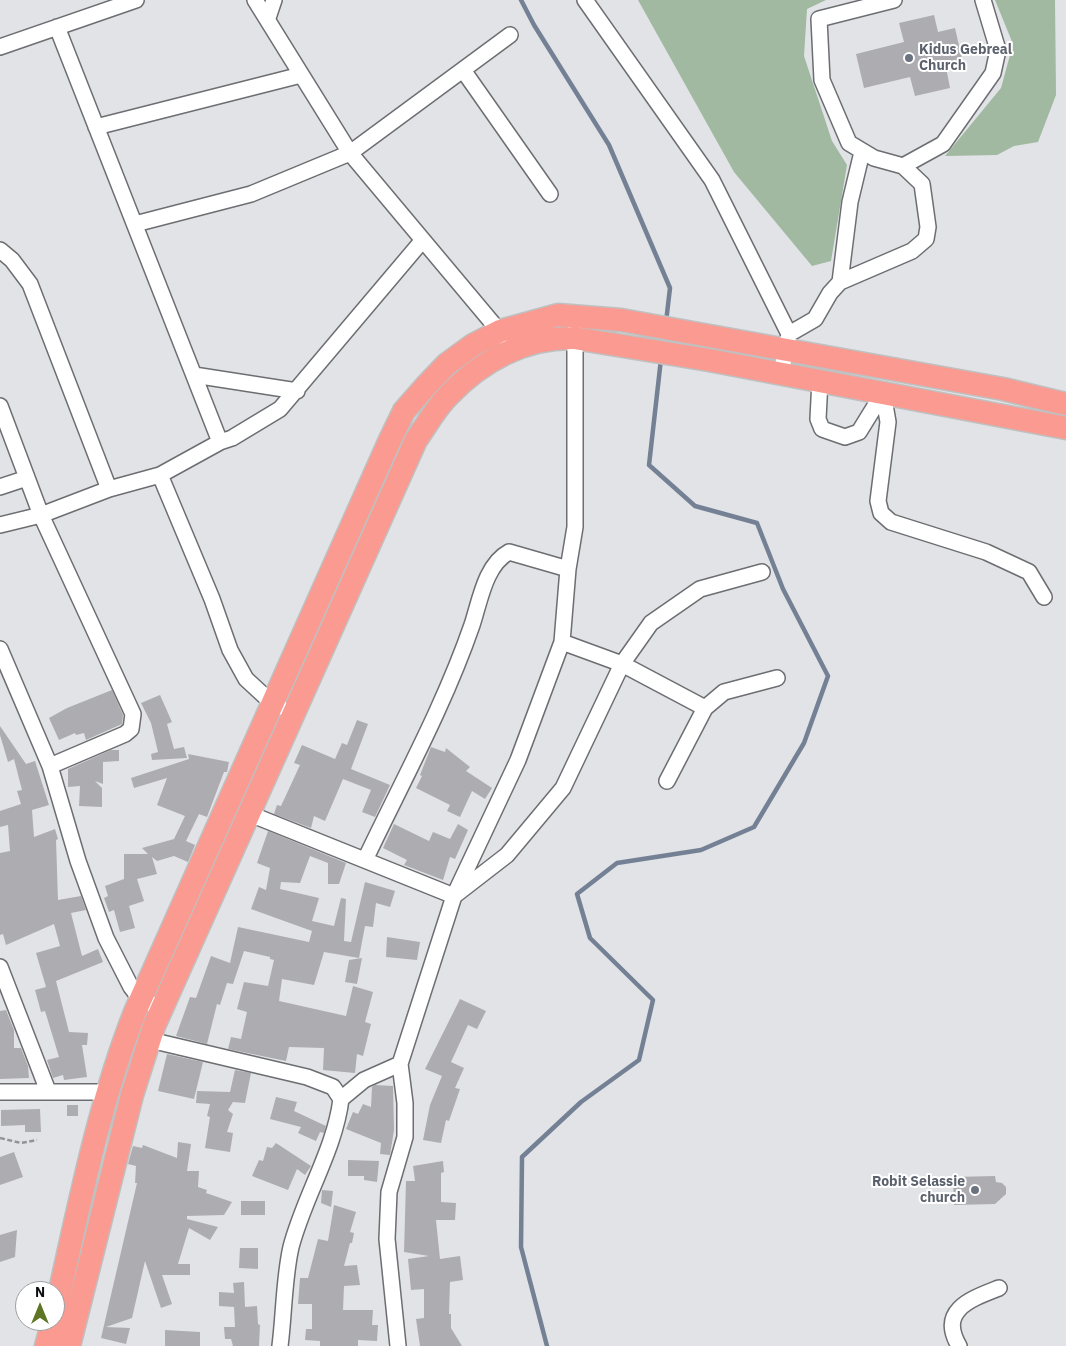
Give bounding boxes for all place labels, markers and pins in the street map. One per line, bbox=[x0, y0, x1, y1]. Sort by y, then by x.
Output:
place label: Kidus Gebreal Church bbox=[919, 42, 1012, 74]
marker: Kidus Gebreal Church bbox=[903, 52, 915, 64]
place label: Robit Selassie church bbox=[872, 1174, 965, 1206]
marker: Robit Selassie church bbox=[969, 1184, 981, 1196]

